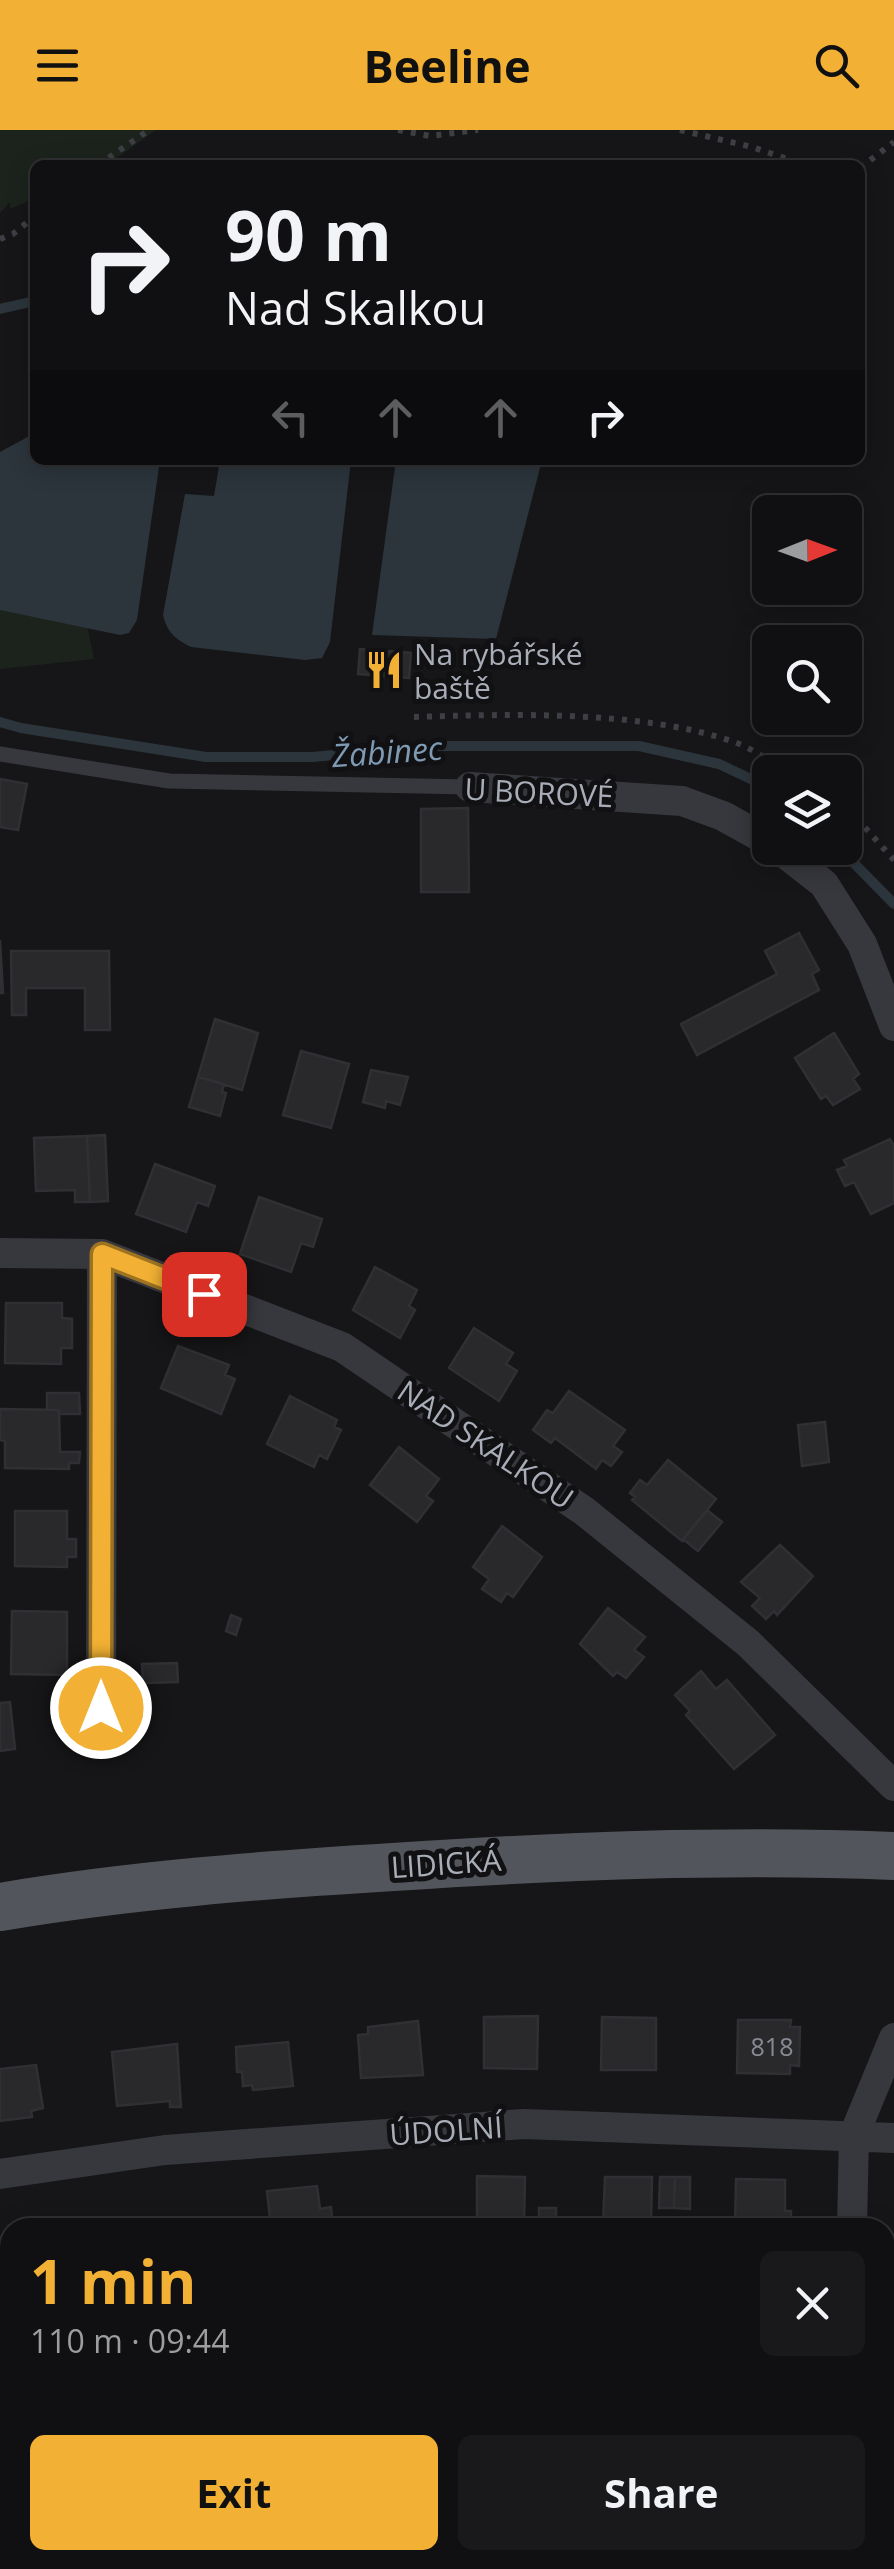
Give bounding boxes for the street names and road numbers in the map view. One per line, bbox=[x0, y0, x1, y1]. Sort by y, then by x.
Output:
street label: U BOROVÉ bbox=[464, 768, 614, 816]
street label: NAD SKALKOU bbox=[390, 1370, 582, 1518]
street label: LIDICKÁ bbox=[389, 1839, 503, 1887]
street label: ÚDOLNÍ bbox=[388, 2106, 505, 2154]

